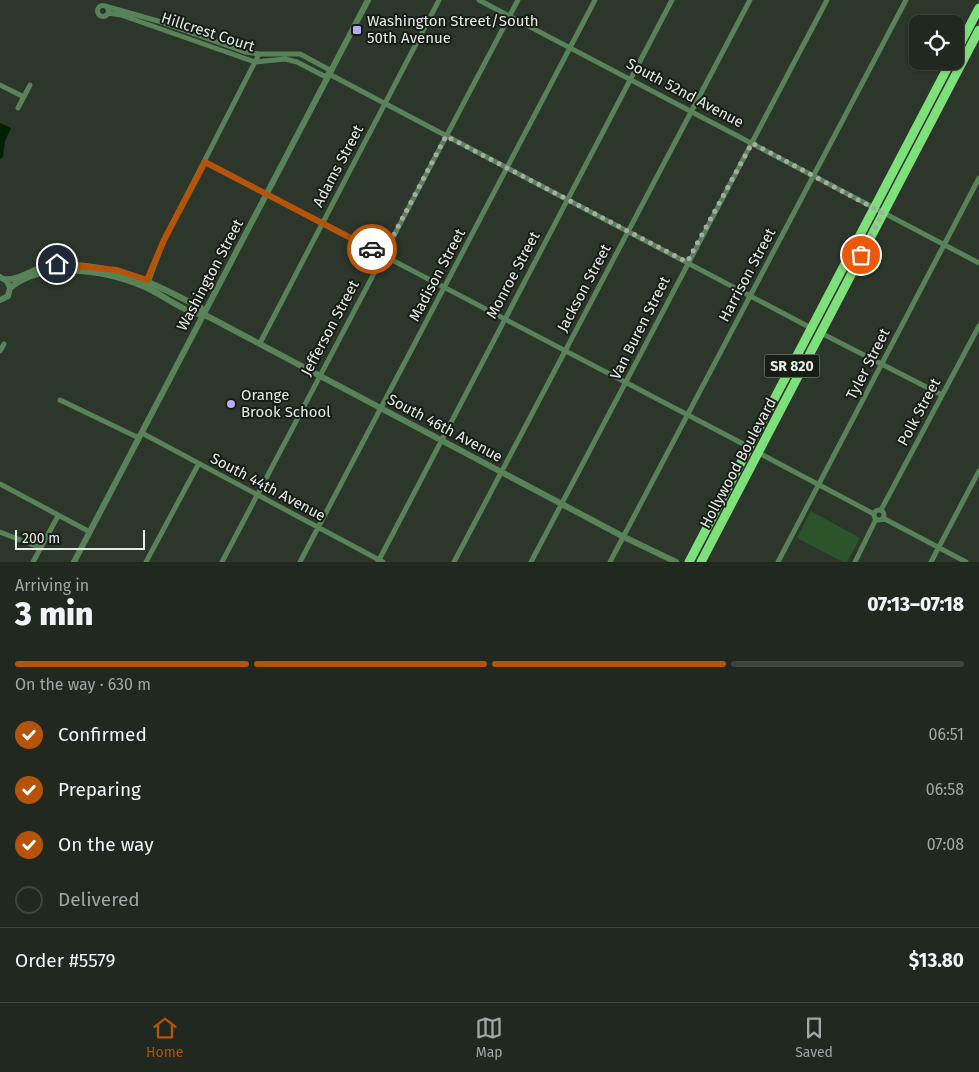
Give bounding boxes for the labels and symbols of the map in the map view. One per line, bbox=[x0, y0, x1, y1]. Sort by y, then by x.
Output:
street label: Hillcrest Court bbox=[159, 8, 257, 56]
place label: Washington Street/South 50th Avenue bbox=[367, 12, 539, 47]
marker: Washington Street/South 50th Avenue bbox=[351, 24, 363, 36]
street label: South 52nd Avenue bbox=[623, 55, 747, 131]
street label: Adams Street bbox=[309, 121, 367, 210]
street label: Washington Street bbox=[173, 216, 247, 334]
courier bbox=[347, 224, 397, 274]
street label: Madison Street bbox=[405, 225, 469, 324]
street label: Harrison Street bbox=[715, 225, 779, 325]
street label: Monroe Street bbox=[482, 228, 544, 322]
pin bbox=[840, 234, 882, 276]
street label: Jackson Street bbox=[553, 241, 615, 335]
pin bbox=[36, 243, 78, 285]
street label: Van Buren Street bbox=[606, 273, 674, 383]
street label: Jefferson Street bbox=[297, 277, 363, 379]
street label: Tyler Street bbox=[842, 325, 894, 403]
road number: SR 820 bbox=[764, 354, 820, 378]
street label: Polk Street bbox=[894, 375, 945, 449]
place label: Orange Brook School bbox=[241, 386, 331, 421]
street label: South 46th Avenue bbox=[384, 390, 506, 466]
street label: Hollywood Boulevard bbox=[696, 395, 780, 531]
marker: Orange Brook School bbox=[225, 398, 237, 410]
street label: South 44th Avenue bbox=[207, 449, 329, 525]
scale bar bbox=[15, 527, 145, 550]

